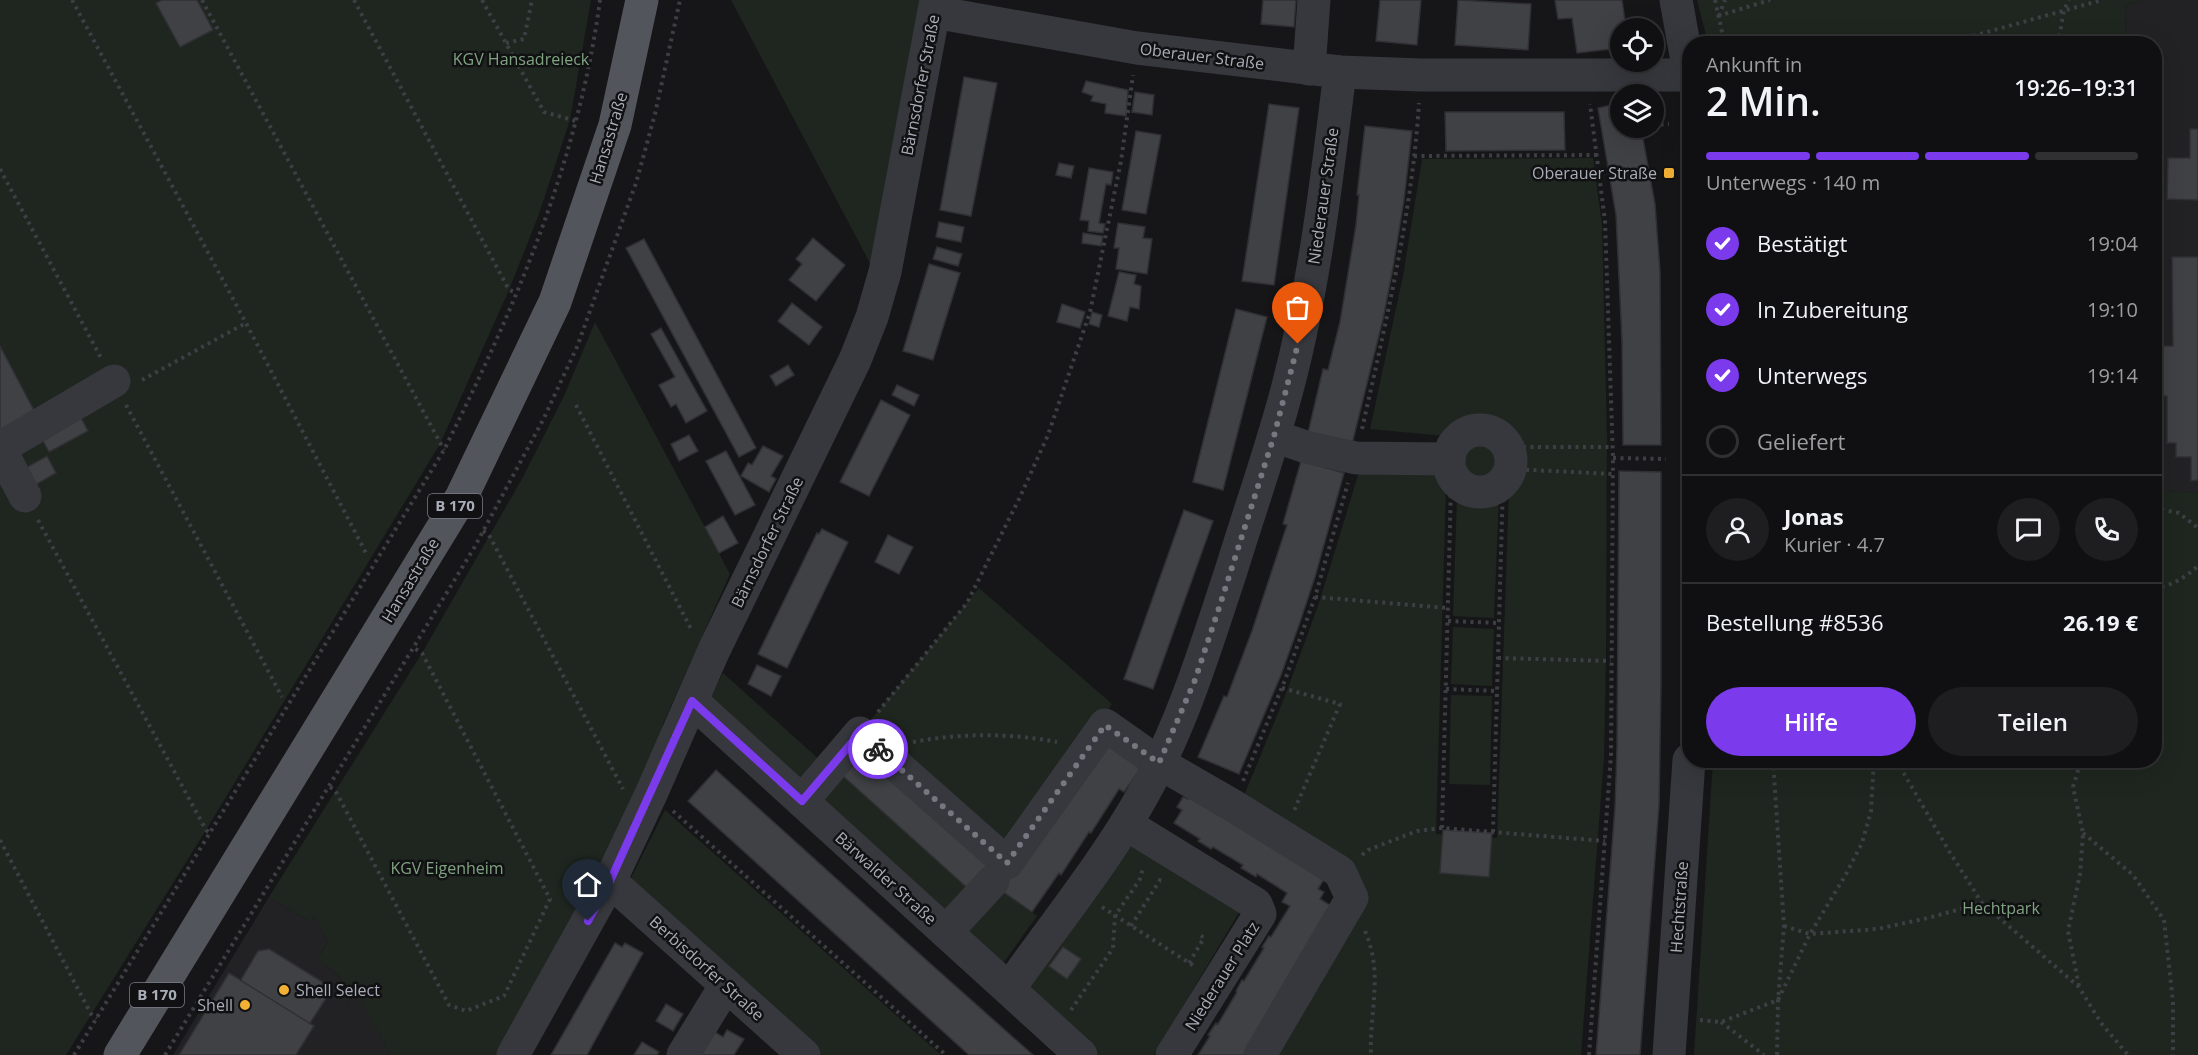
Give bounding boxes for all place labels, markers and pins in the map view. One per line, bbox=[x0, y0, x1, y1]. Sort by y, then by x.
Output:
place label: Oberauer Straße bbox=[1532, 162, 1657, 184]
marker: Oberauer Straße bbox=[1662, 166, 1676, 180]
pin bbox=[1272, 282, 1323, 344]
pin bbox=[562, 859, 613, 921]
place label: Shell Select bbox=[296, 979, 380, 1001]
marker: Shell Select bbox=[277, 983, 291, 997]
place label: Shell bbox=[197, 994, 233, 1016]
marker: Shell bbox=[238, 998, 252, 1012]

